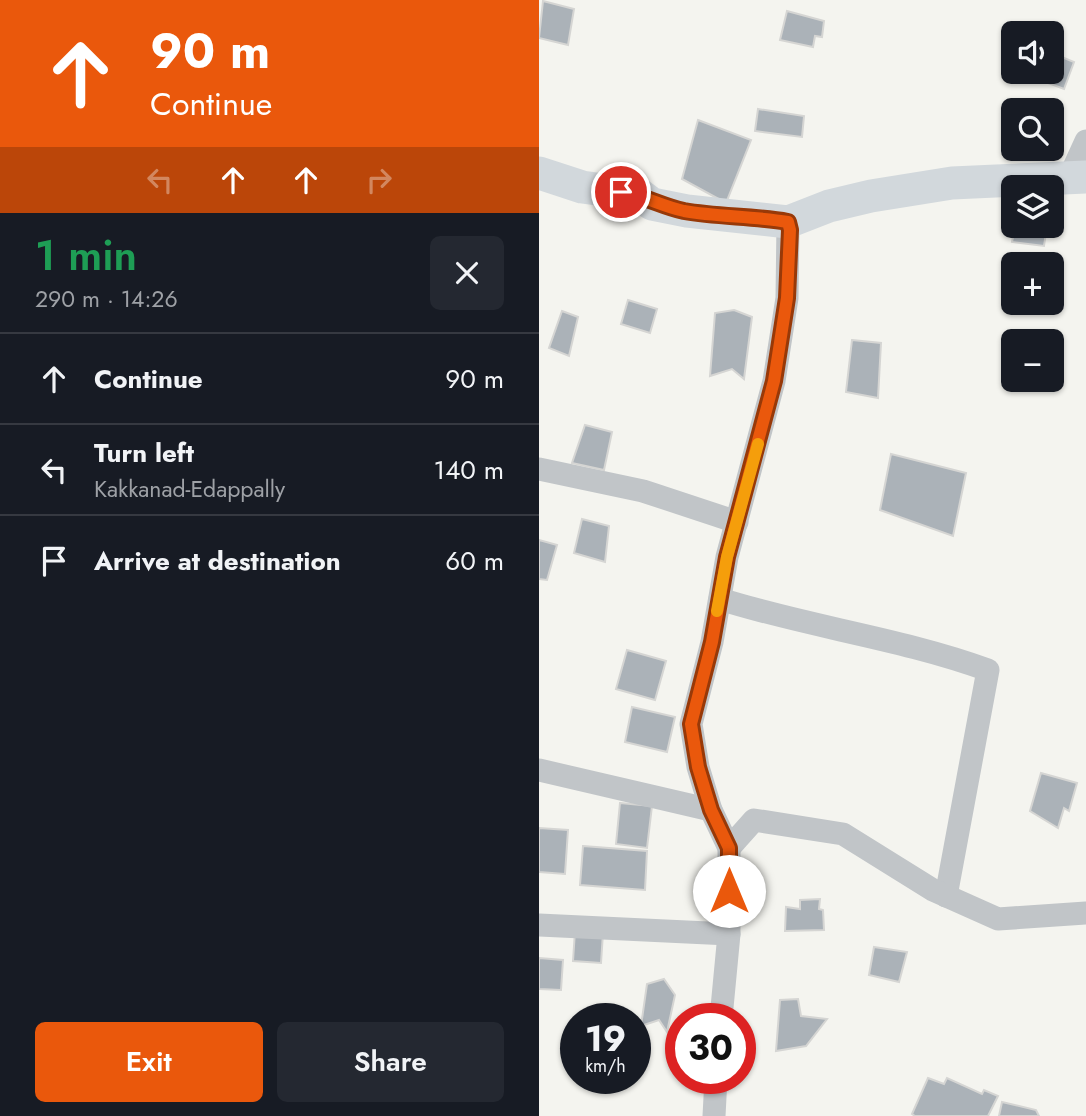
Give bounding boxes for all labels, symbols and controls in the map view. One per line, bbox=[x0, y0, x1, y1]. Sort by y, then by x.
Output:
text: 90 m bbox=[150, 16, 270, 86]
map controls bbox=[1001, 21, 1064, 392]
button: sound bbox=[1001, 21, 1064, 84]
icon: ahead bbox=[35, 28, 126, 119]
text: Continue bbox=[150, 81, 272, 127]
button: search bbox=[1001, 98, 1064, 161]
icon: left bbox=[141, 161, 179, 199]
icon: ahead bbox=[214, 161, 252, 199]
icon: ahead bbox=[287, 161, 325, 199]
icon: right bbox=[360, 161, 398, 199]
pin bbox=[591, 162, 651, 222]
icon: arrive bbox=[602, 173, 640, 211]
button: layers bbox=[1001, 175, 1064, 238]
text: 1 min bbox=[35, 225, 137, 286]
button: close bbox=[430, 236, 504, 310]
button: + bbox=[1001, 252, 1064, 315]
text: 290 m · 14:26 bbox=[35, 282, 178, 316]
button: − bbox=[1001, 329, 1064, 392]
icon: ahead bbox=[35, 360, 73, 398]
text: Continue bbox=[94, 360, 203, 398]
text: 90 m bbox=[445, 360, 504, 398]
text: Turn left bbox=[94, 434, 194, 472]
icon: left bbox=[35, 451, 73, 489]
text: 140 m bbox=[433, 451, 504, 489]
text: Kakkanad-Edappally bbox=[94, 472, 285, 506]
icon: arrive bbox=[35, 542, 73, 580]
text: Arrive at destination bbox=[94, 542, 341, 580]
text: 60 m bbox=[445, 542, 504, 580]
position arrow bbox=[692, 854, 766, 928]
speed limit sign: 30 bbox=[665, 1003, 756, 1094]
text: 19 bbox=[585, 1014, 626, 1064]
button: Exit bbox=[35, 1022, 263, 1102]
button: Share bbox=[277, 1022, 504, 1102]
text: km/h bbox=[585, 1053, 626, 1079]

